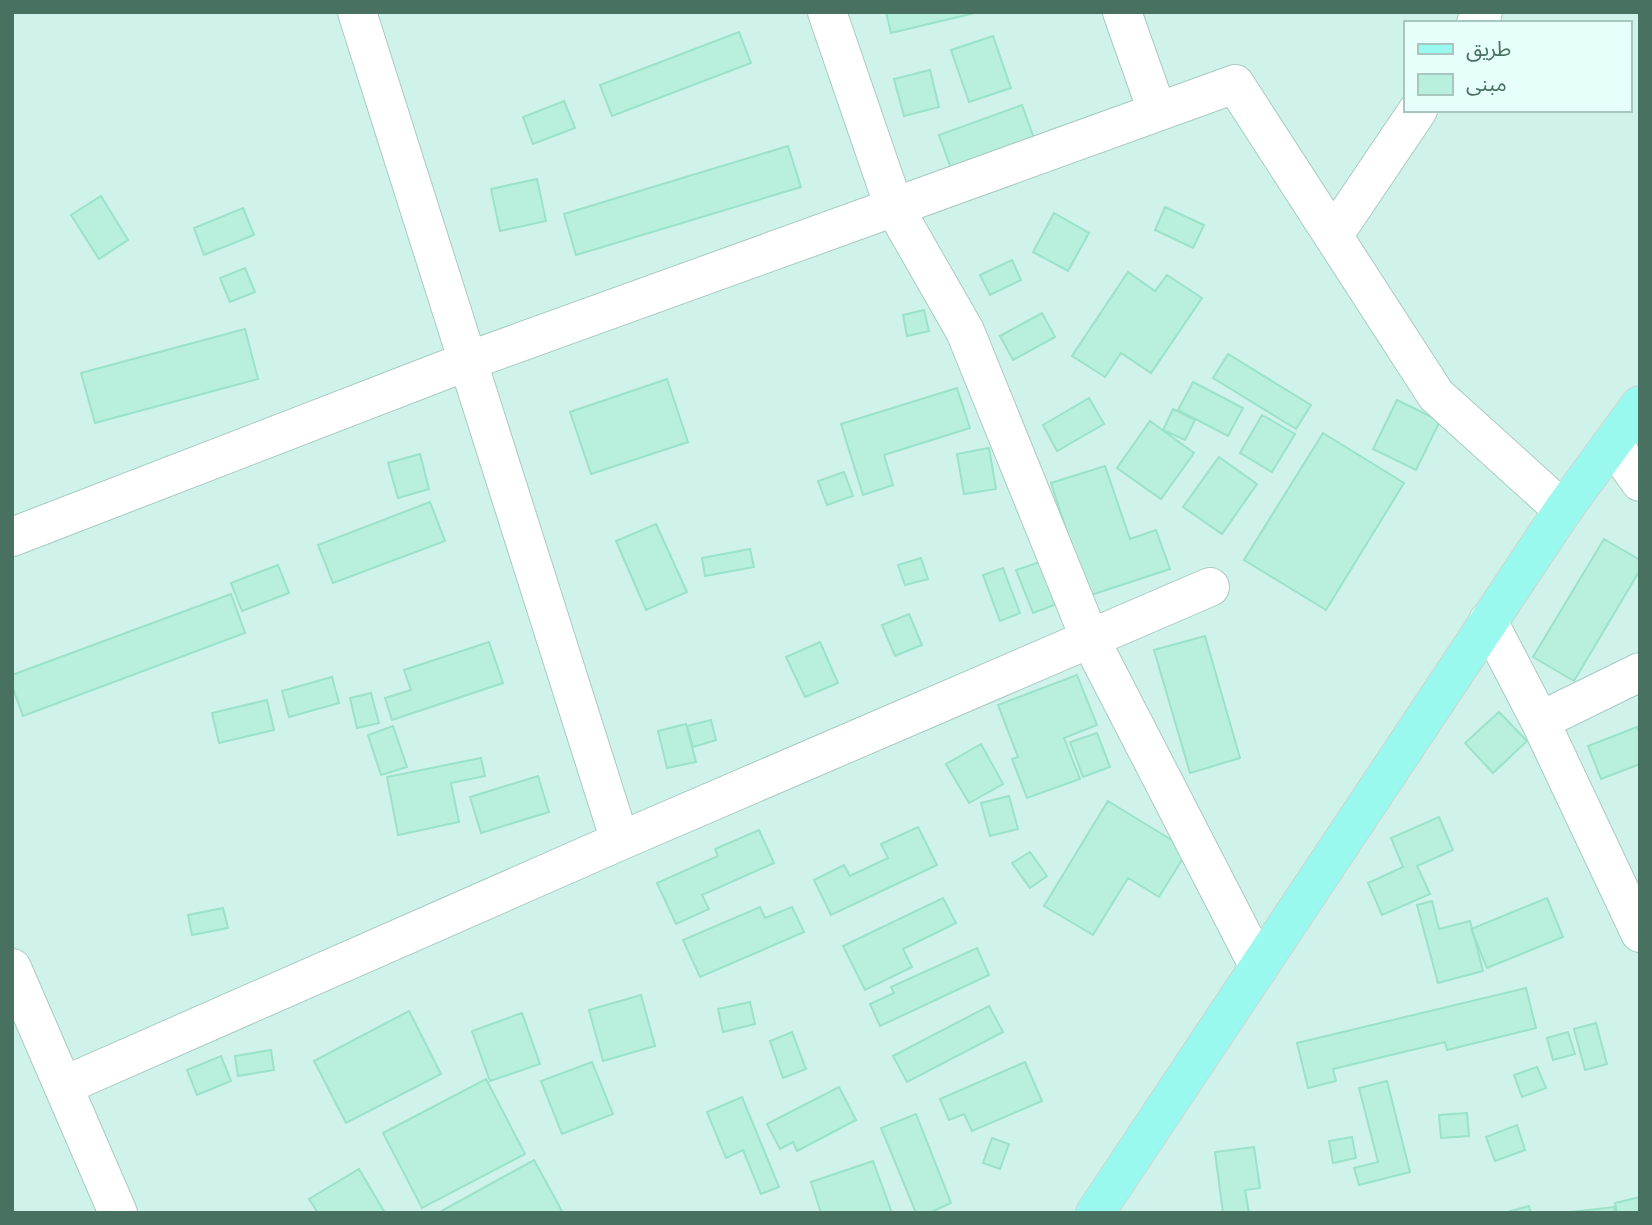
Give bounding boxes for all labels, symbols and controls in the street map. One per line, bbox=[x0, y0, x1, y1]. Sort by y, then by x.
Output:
legend bbox=[1404, 21, 1631, 112]
text: طريق bbox=[1466, 34, 1511, 64]
text: مبنى bbox=[1466, 69, 1507, 99]

